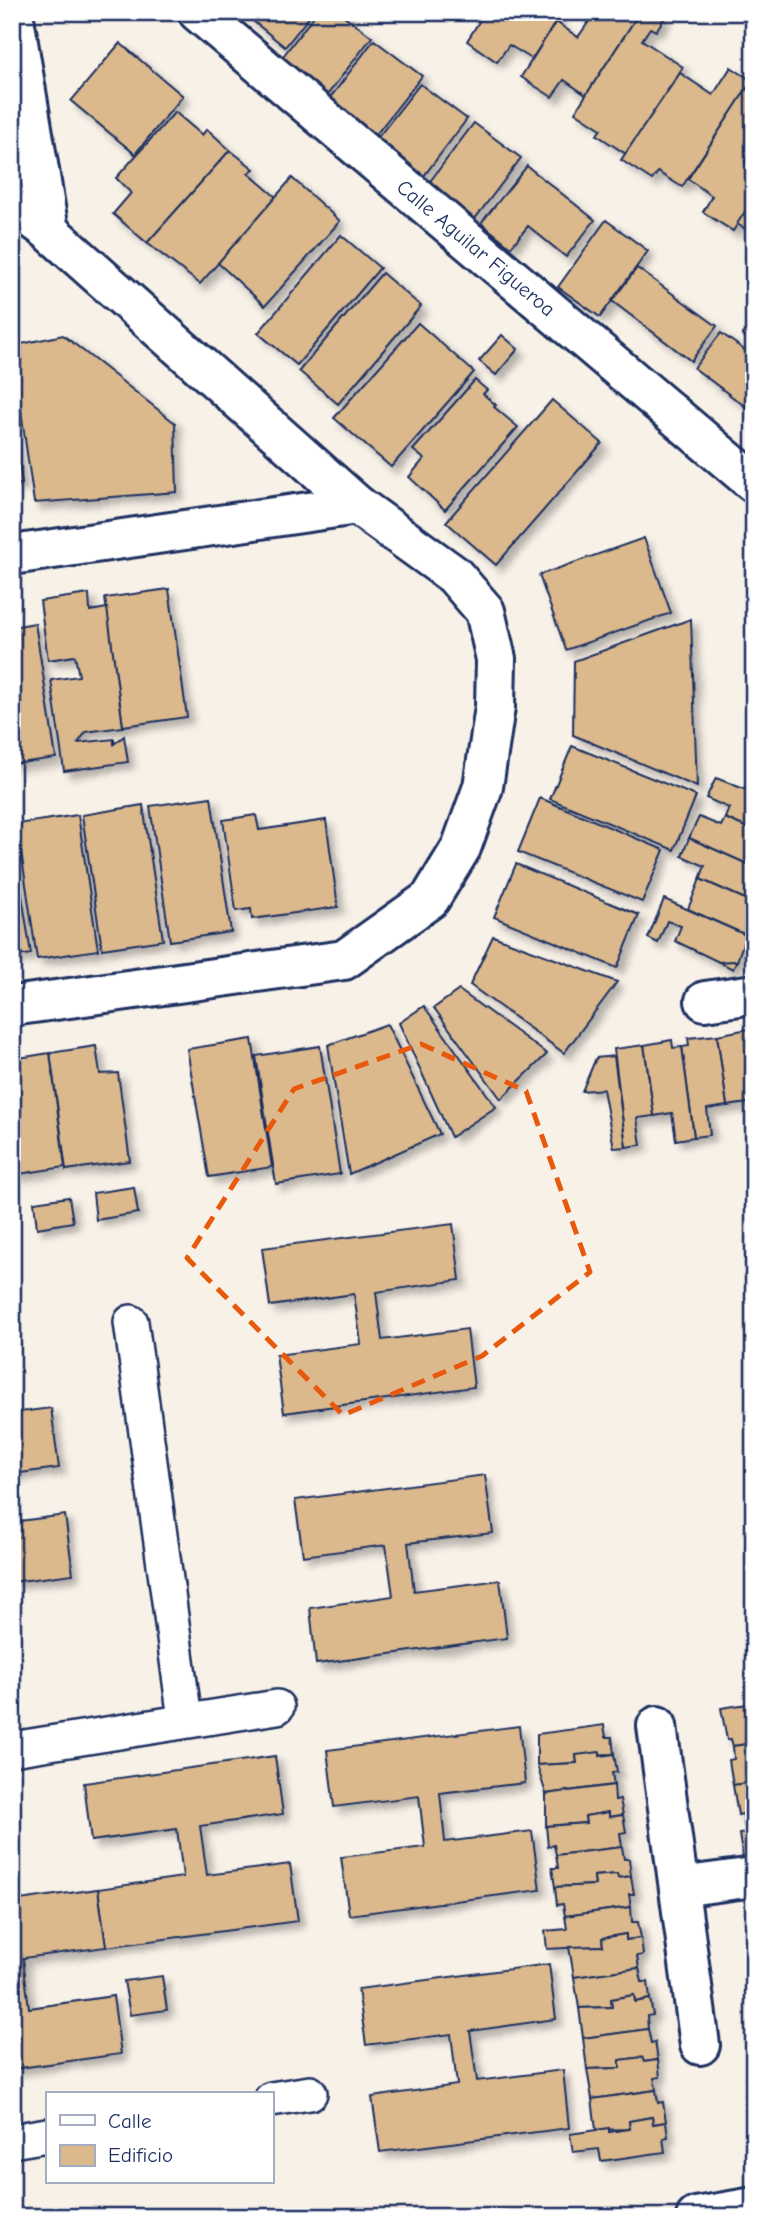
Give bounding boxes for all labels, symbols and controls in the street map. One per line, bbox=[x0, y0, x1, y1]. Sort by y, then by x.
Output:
street label: Calle Aguilar Figueroa bbox=[392, 175, 560, 321]
legend bbox=[46, 2092, 273, 2184]
text: Calle bbox=[108, 2109, 151, 2133]
text: Edificio bbox=[108, 2143, 173, 2167]

